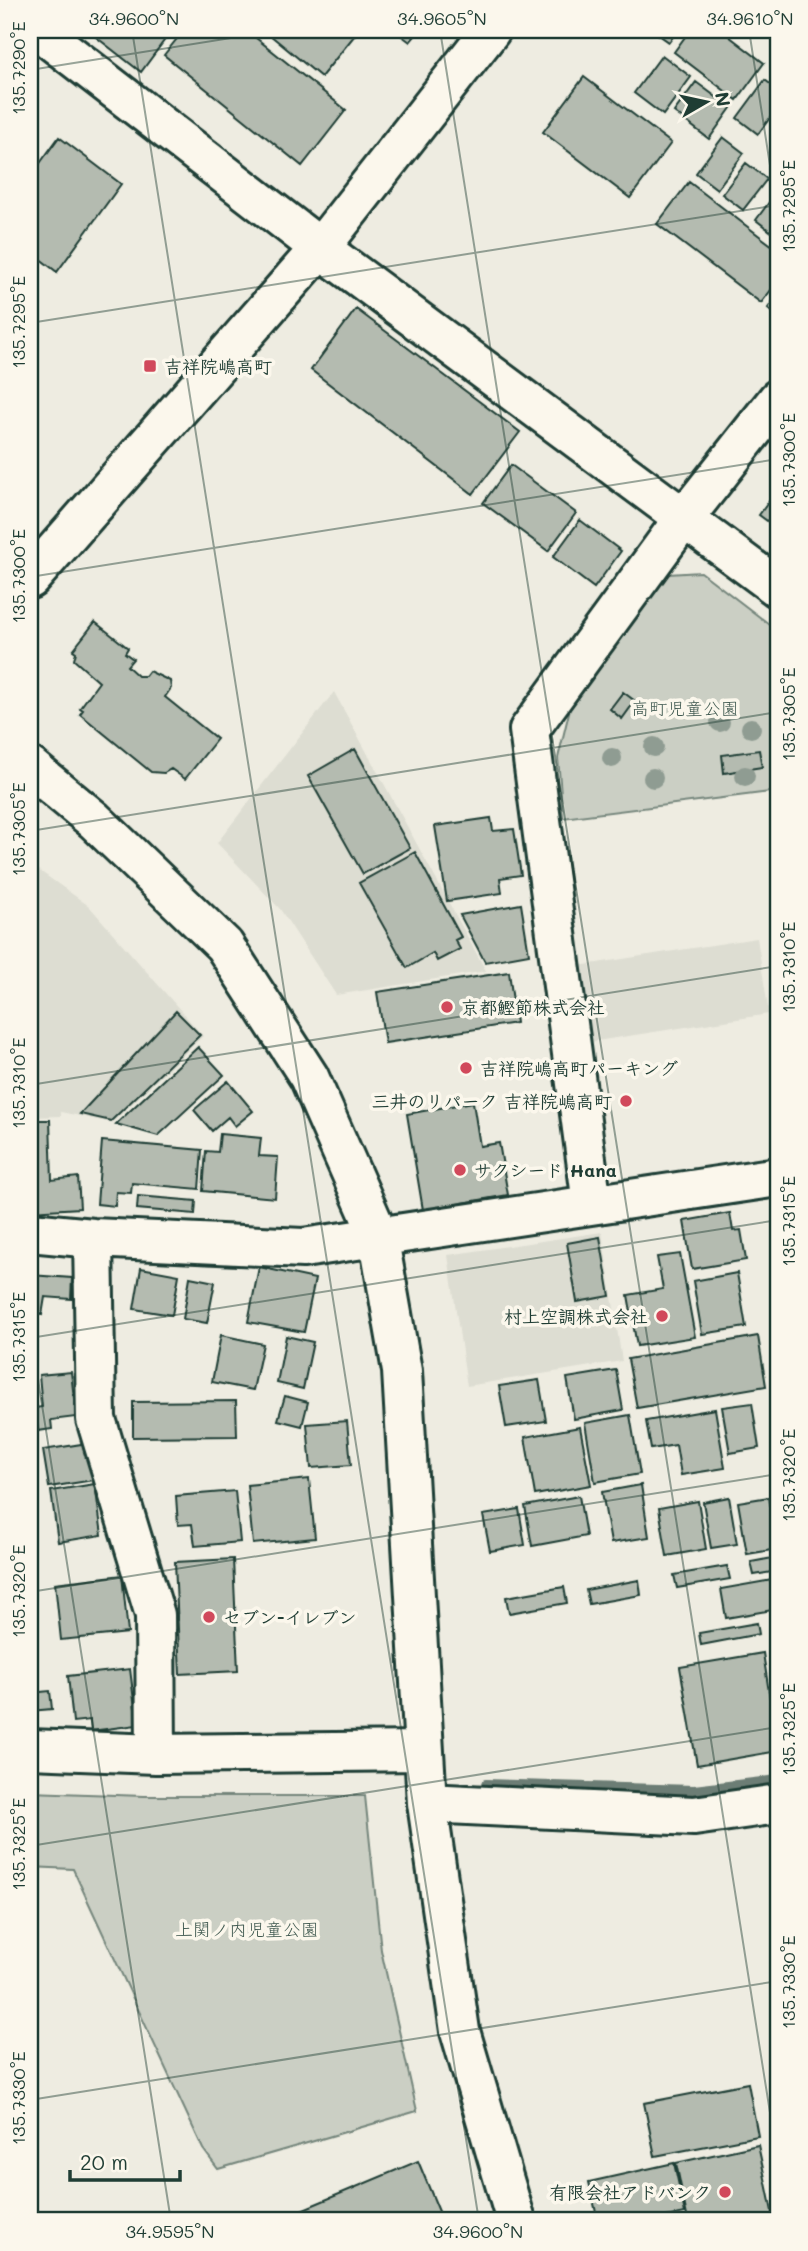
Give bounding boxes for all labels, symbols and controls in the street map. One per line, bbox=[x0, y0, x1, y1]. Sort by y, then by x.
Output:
text: 34.9600°N bbox=[89, 6, 179, 30]
text: 34.9605°N bbox=[397, 6, 487, 30]
text: 34.9610°N bbox=[706, 6, 794, 30]
text: 135.7290°E bbox=[6, 21, 30, 115]
north arrow bbox=[672, 66, 742, 136]
text: N bbox=[710, 90, 737, 108]
text: 135.7295°E bbox=[776, 160, 800, 252]
text: 135.7295°E bbox=[6, 276, 30, 368]
place label: 吉祥院嶋高町 bbox=[164, 354, 272, 378]
marker: 吉祥院嶋高町 bbox=[142, 358, 158, 374]
text: 135.7300°E bbox=[776, 413, 800, 507]
text: 135.7300°E bbox=[6, 529, 30, 623]
text: 135.7305°E bbox=[776, 667, 800, 761]
park label: 高町児童公園 bbox=[631, 696, 739, 720]
text: 135.7305°E bbox=[6, 782, 30, 876]
text: 135.7310°E bbox=[776, 921, 800, 1013]
place label: 京都鰹節株式会社 bbox=[461, 995, 605, 1019]
marker: 京都鰹節株式会社 bbox=[439, 999, 455, 1015]
text: 135.7310°E bbox=[6, 1037, 30, 1129]
place label: 吉祥院嶋高町パーキング bbox=[480, 1056, 678, 1080]
marker: 吉祥院嶋高町パーキング bbox=[458, 1060, 474, 1076]
place label: 三井のリパーク 吉祥院嶋高町 bbox=[372, 1089, 612, 1113]
marker: 三井のリパーク 吉祥院嶋高町 bbox=[618, 1093, 634, 1109]
place label: サクシード Hana bbox=[474, 1158, 617, 1182]
marker: サクシード Hana bbox=[452, 1162, 468, 1178]
text: 135.7315°E bbox=[776, 1176, 800, 1266]
text: 135.7315°E bbox=[6, 1292, 30, 1382]
place label: 村上空調株式会社 bbox=[504, 1304, 648, 1328]
marker: 村上空調株式会社 bbox=[654, 1308, 670, 1324]
text: 135.7320°E bbox=[776, 1428, 800, 1522]
text: 135.7320°E bbox=[6, 1544, 30, 1638]
place label: セブン-イレブン bbox=[223, 1605, 357, 1629]
marker: セブン-イレブン bbox=[201, 1609, 217, 1625]
text: 135.7325°E bbox=[776, 1683, 800, 1775]
text: 135.7325°E bbox=[6, 1798, 30, 1890]
park label: 上関ノ内児童公園 bbox=[175, 1917, 319, 1941]
text: 135.7330°E bbox=[776, 1935, 800, 2029]
text: 135.7330°E bbox=[6, 2051, 30, 2145]
scale bar bbox=[70, 2139, 180, 2183]
text: 20 m bbox=[80, 2148, 128, 2175]
place label: 有限会社アドバンク bbox=[549, 2180, 711, 2204]
marker: 有限会社アドバンク bbox=[717, 2184, 733, 2200]
text: 34.9595°N bbox=[126, 2219, 214, 2243]
text: 34.9600°N bbox=[433, 2219, 523, 2243]

